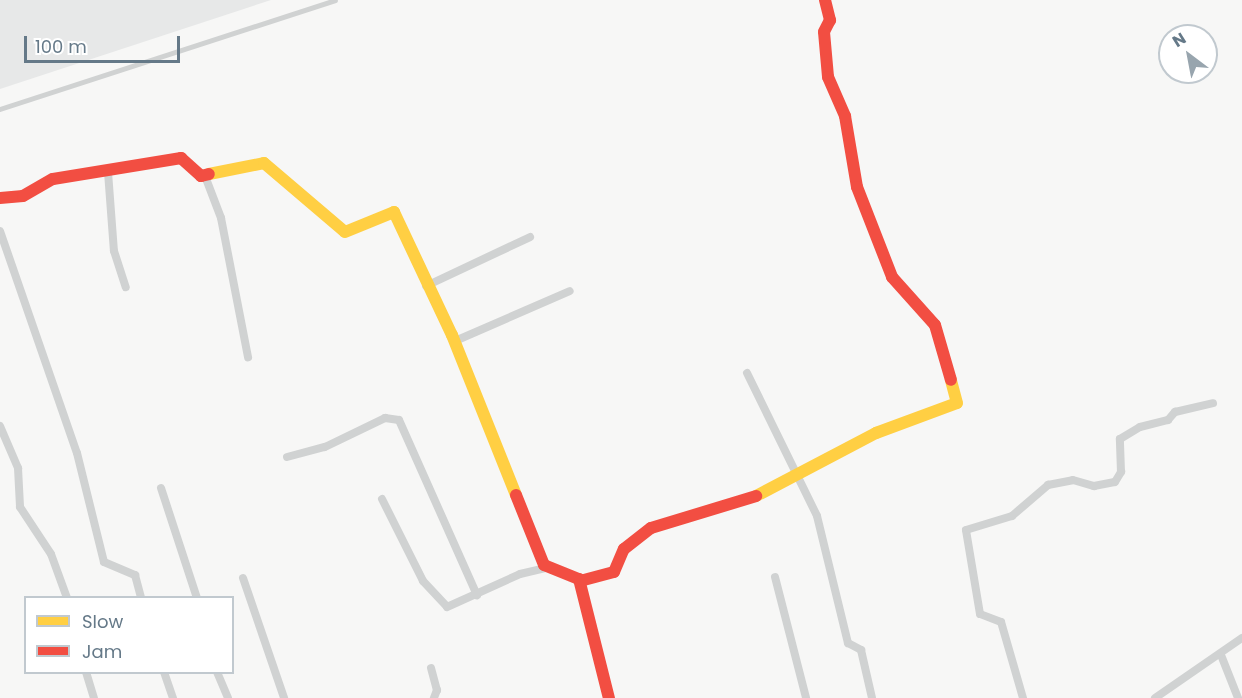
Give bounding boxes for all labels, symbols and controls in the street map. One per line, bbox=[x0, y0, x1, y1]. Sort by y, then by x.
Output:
scale bar bbox=[27, 24, 183, 62]
north arrow bbox=[1158, 24, 1218, 84]
text: N bbox=[1168, 27, 1190, 53]
text: 100 m bbox=[35, 34, 87, 59]
legend bbox=[24, 596, 234, 674]
text: Slow bbox=[82, 609, 123, 634]
text: Jam bbox=[82, 639, 122, 664]

